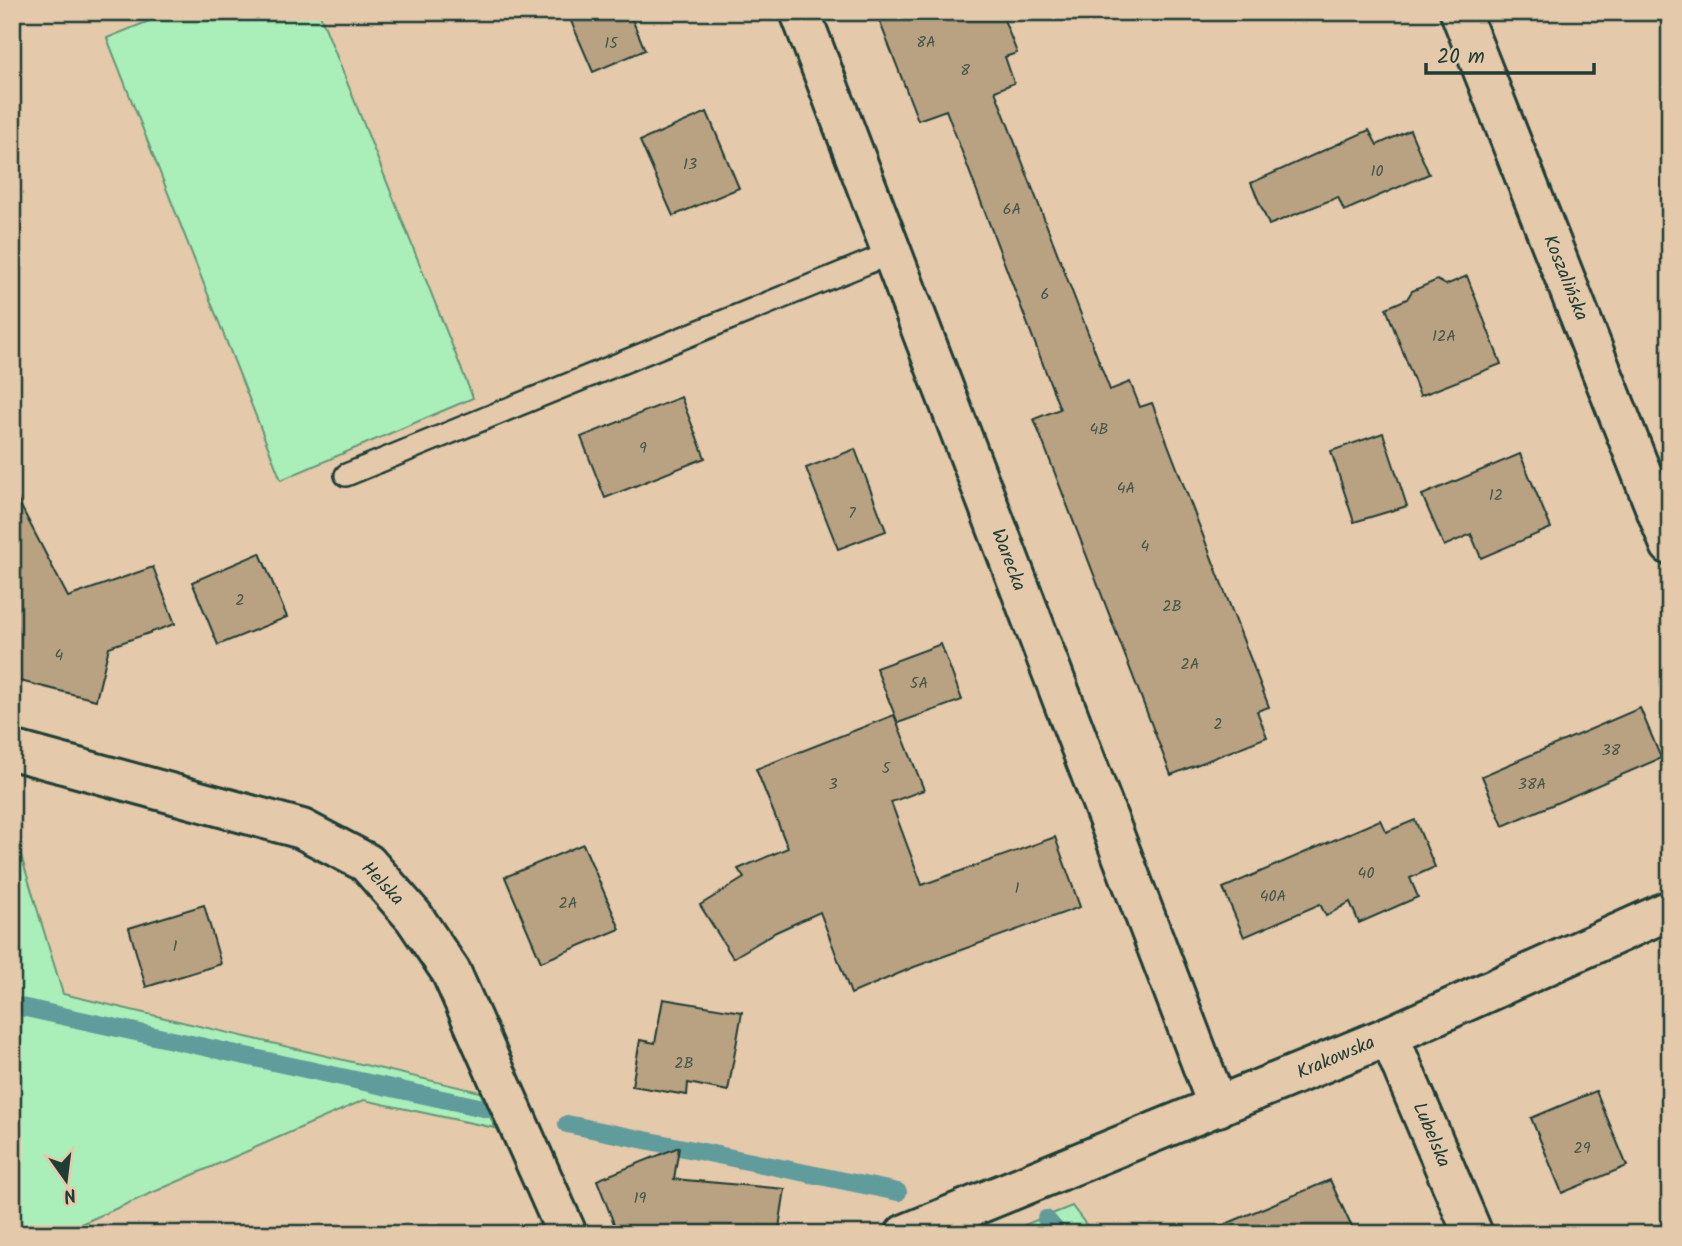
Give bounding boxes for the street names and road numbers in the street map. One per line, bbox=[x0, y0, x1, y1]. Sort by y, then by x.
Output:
street label: Koszalińska bbox=[1534, 230, 1596, 326]
street label: Warecka bbox=[982, 524, 1034, 596]
street label: Helska bbox=[353, 855, 411, 913]
street label: Krakowska bbox=[1292, 1028, 1380, 1088]
street label: Lubelska bbox=[1404, 1098, 1458, 1172]

